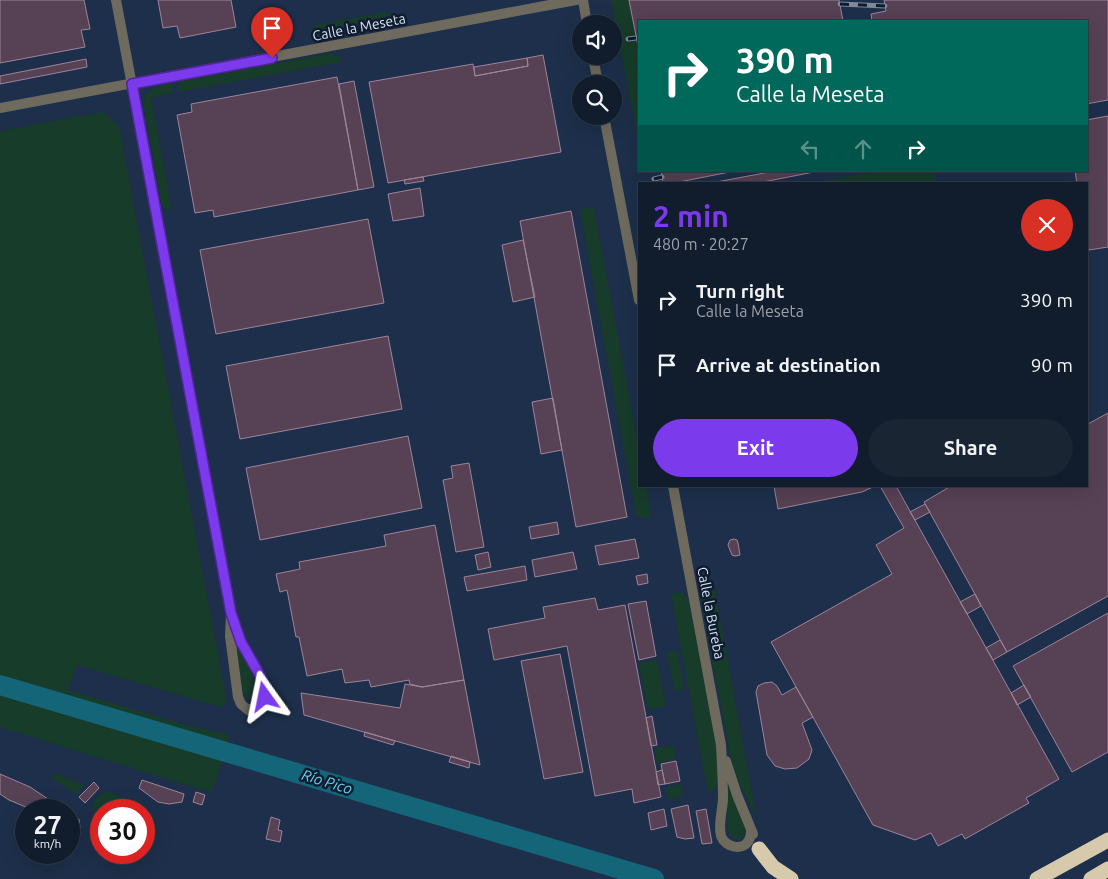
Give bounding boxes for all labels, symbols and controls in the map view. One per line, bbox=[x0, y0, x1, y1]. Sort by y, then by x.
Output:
pin bbox=[251, 7, 293, 58]
street label: Calle la Meseta bbox=[311, 10, 407, 44]
icon: arrive bbox=[258, 14, 286, 42]
map controls bbox=[572, 15, 622, 125]
button: sound bbox=[572, 15, 622, 65]
icon: right bbox=[653, 40, 718, 105]
text: 390 m bbox=[736, 40, 834, 80]
button: search bbox=[572, 75, 622, 125]
text: Calle la Meseta bbox=[736, 81, 885, 106]
icon: left bbox=[796, 135, 824, 163]
icon: ahead bbox=[849, 135, 877, 163]
icon: right bbox=[902, 135, 930, 163]
text: 2 min bbox=[653, 199, 729, 233]
button: close bbox=[1021, 199, 1073, 251]
text: 480 m · 20:27 bbox=[653, 235, 749, 253]
text: Turn right bbox=[696, 280, 784, 302]
icon: right bbox=[653, 286, 681, 314]
text: 390 m bbox=[1020, 289, 1073, 311]
text: Calle la Meseta bbox=[696, 302, 804, 320]
icon: arrive bbox=[653, 351, 681, 379]
text: Arrive at destination bbox=[696, 354, 881, 376]
text: 90 m bbox=[1031, 354, 1073, 376]
button: Exit bbox=[653, 419, 858, 477]
button: Share bbox=[868, 419, 1073, 477]
street label: Calle la Bureba bbox=[694, 566, 728, 660]
position arrow bbox=[238, 670, 290, 722]
water label: Río Pico bbox=[300, 766, 354, 797]
speed limit sign: 30 bbox=[90, 799, 155, 864]
text: 27 bbox=[33, 811, 62, 839]
text: km/h bbox=[34, 837, 61, 850]

